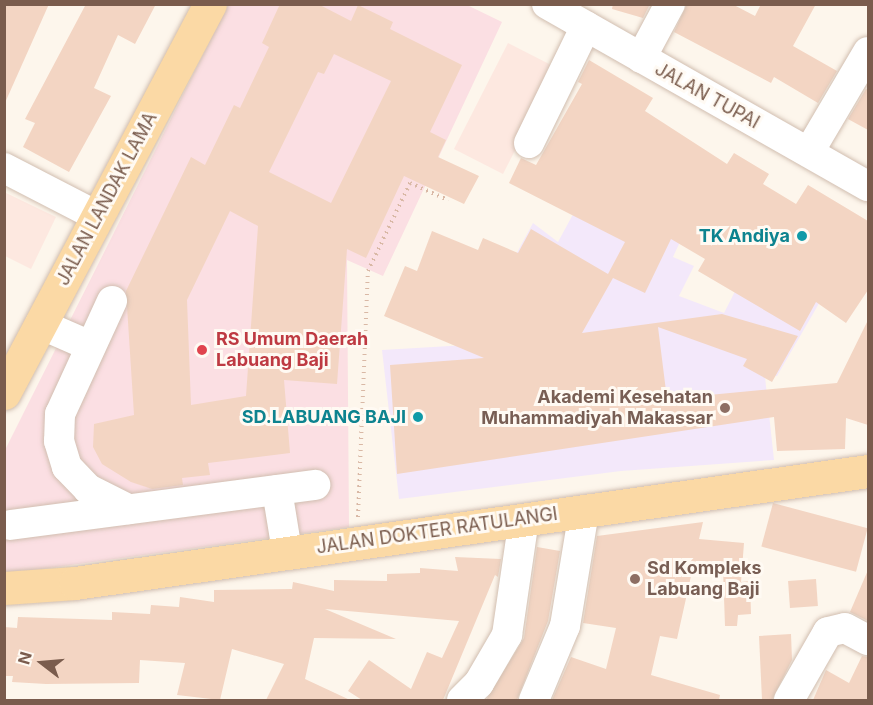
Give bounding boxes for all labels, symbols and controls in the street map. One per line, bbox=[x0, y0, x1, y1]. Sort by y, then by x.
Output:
street label: JALAN TUPAI bbox=[651, 58, 763, 134]
street label: JALAN LANDAK LAMA bbox=[52, 109, 162, 289]
place label: TK Andiya bbox=[699, 225, 790, 247]
marker: TK Andiya bbox=[795, 229, 809, 243]
place label: RS Umum Daerah Labuang Baji bbox=[216, 329, 368, 372]
marker: RS Umum Daerah Labuang Baji bbox=[193, 341, 211, 359]
place label: Akademi Kesehatan Muhammadiyah Makassar bbox=[481, 387, 713, 430]
marker: Akademi Kesehatan Muhammadiyah Makassar bbox=[718, 401, 732, 415]
place label: SD.LABUANG BAJI bbox=[242, 406, 406, 428]
marker: SD.LABUANG BAJI bbox=[411, 410, 425, 424]
street label: JALAN DOKTER RATULANGI bbox=[315, 503, 559, 559]
place label: Sd Kompleks Labuang Baji bbox=[647, 558, 762, 600]
marker: Sd Kompleks Labuang Baji bbox=[628, 572, 642, 586]
north arrow bbox=[12, 633, 72, 693]
text: N bbox=[13, 649, 36, 667]

